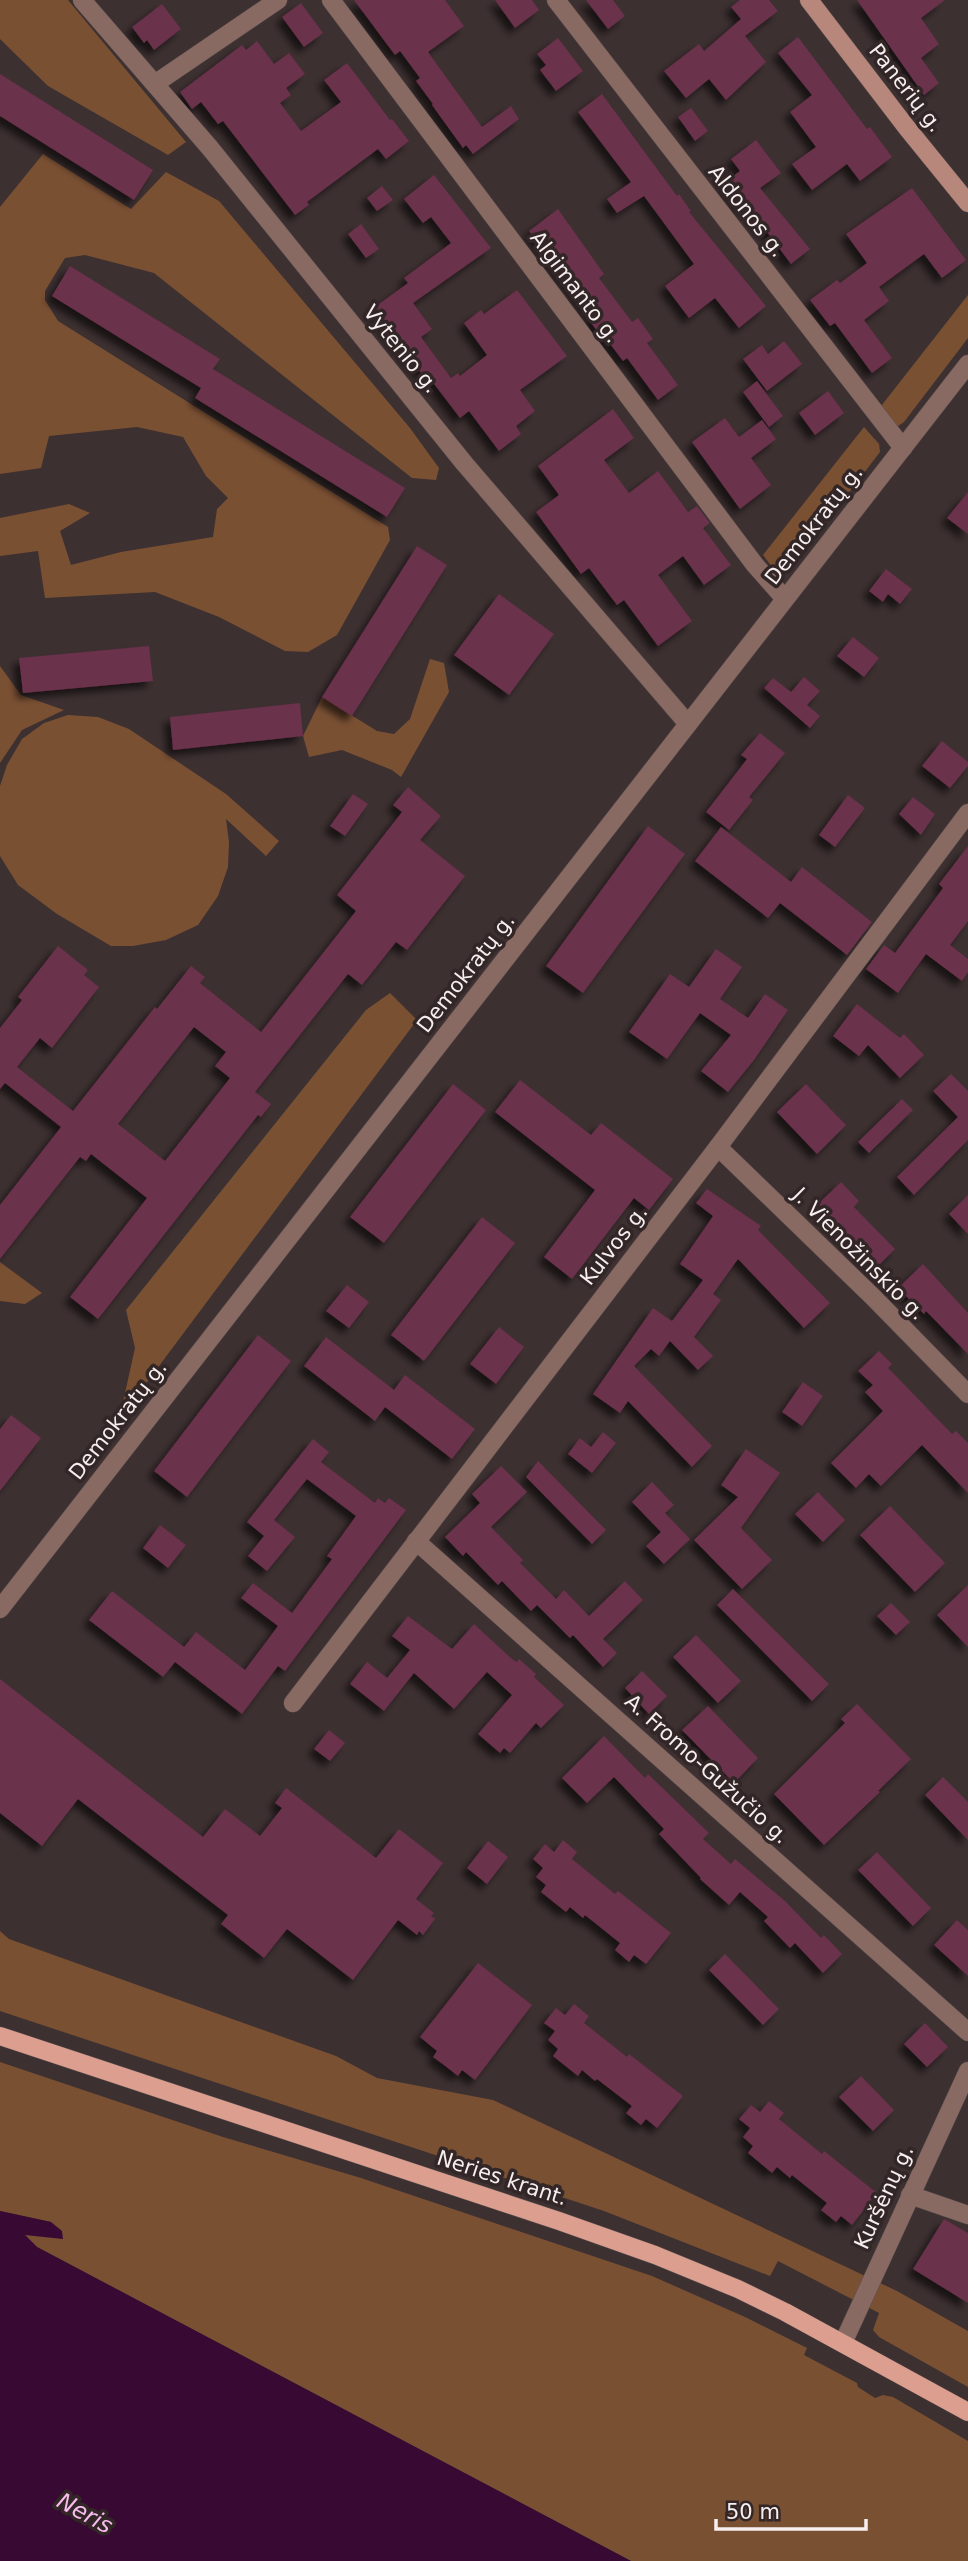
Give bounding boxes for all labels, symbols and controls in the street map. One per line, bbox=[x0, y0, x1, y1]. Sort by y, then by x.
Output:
street label: Panerių g. bbox=[864, 39, 948, 137]
street label: Aldonos g. bbox=[704, 160, 790, 262]
street label: Algimanto g. bbox=[525, 226, 625, 348]
street label: Vytenio g. bbox=[358, 300, 444, 398]
street label: Demokratų g. bbox=[760, 461, 868, 589]
street label: Demokratų g. bbox=[412, 909, 520, 1037]
street label: J. Vienožinskio g. bbox=[787, 1182, 930, 1325]
street label: Kulvos g. bbox=[575, 1200, 653, 1290]
street label: Demokratų g. bbox=[64, 1356, 172, 1484]
street label: A. Fromo-Gužučio g. bbox=[620, 1689, 794, 1849]
street label: Kuršėnų g. bbox=[849, 2141, 919, 2253]
street label: Neries krant. bbox=[434, 2146, 570, 2210]
water label: Neris bbox=[53, 2487, 117, 2539]
scale bar bbox=[716, 2488, 866, 2532]
text: 50 m bbox=[726, 2500, 780, 2524]

